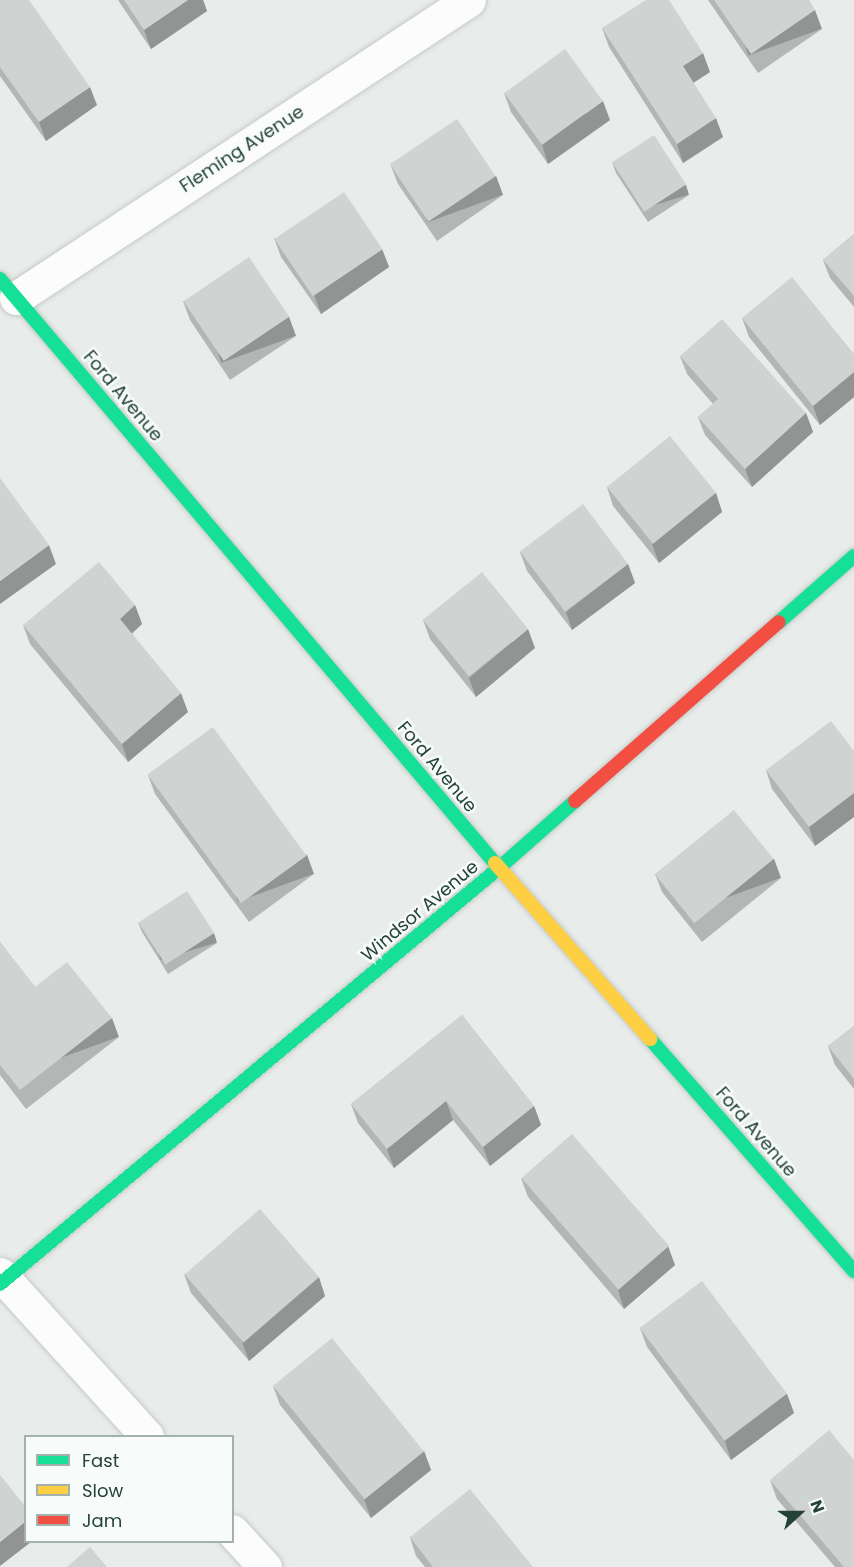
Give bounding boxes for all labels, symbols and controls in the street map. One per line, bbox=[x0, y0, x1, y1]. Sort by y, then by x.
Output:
street label: Fleming Avenue bbox=[176, 101, 308, 197]
street label: Ford Avenue bbox=[79, 346, 167, 446]
street label: Ford Avenue bbox=[393, 717, 481, 817]
street label: Windsor Avenue bbox=[357, 856, 483, 966]
street label: Ford Avenue bbox=[711, 1083, 801, 1181]
legend bbox=[24, 1435, 234, 1543]
text: Fast bbox=[82, 1448, 119, 1473]
text: Slow bbox=[82, 1478, 123, 1503]
north arrow bbox=[770, 1483, 830, 1543]
text: N bbox=[804, 1497, 830, 1516]
text: Jam bbox=[82, 1508, 122, 1533]

